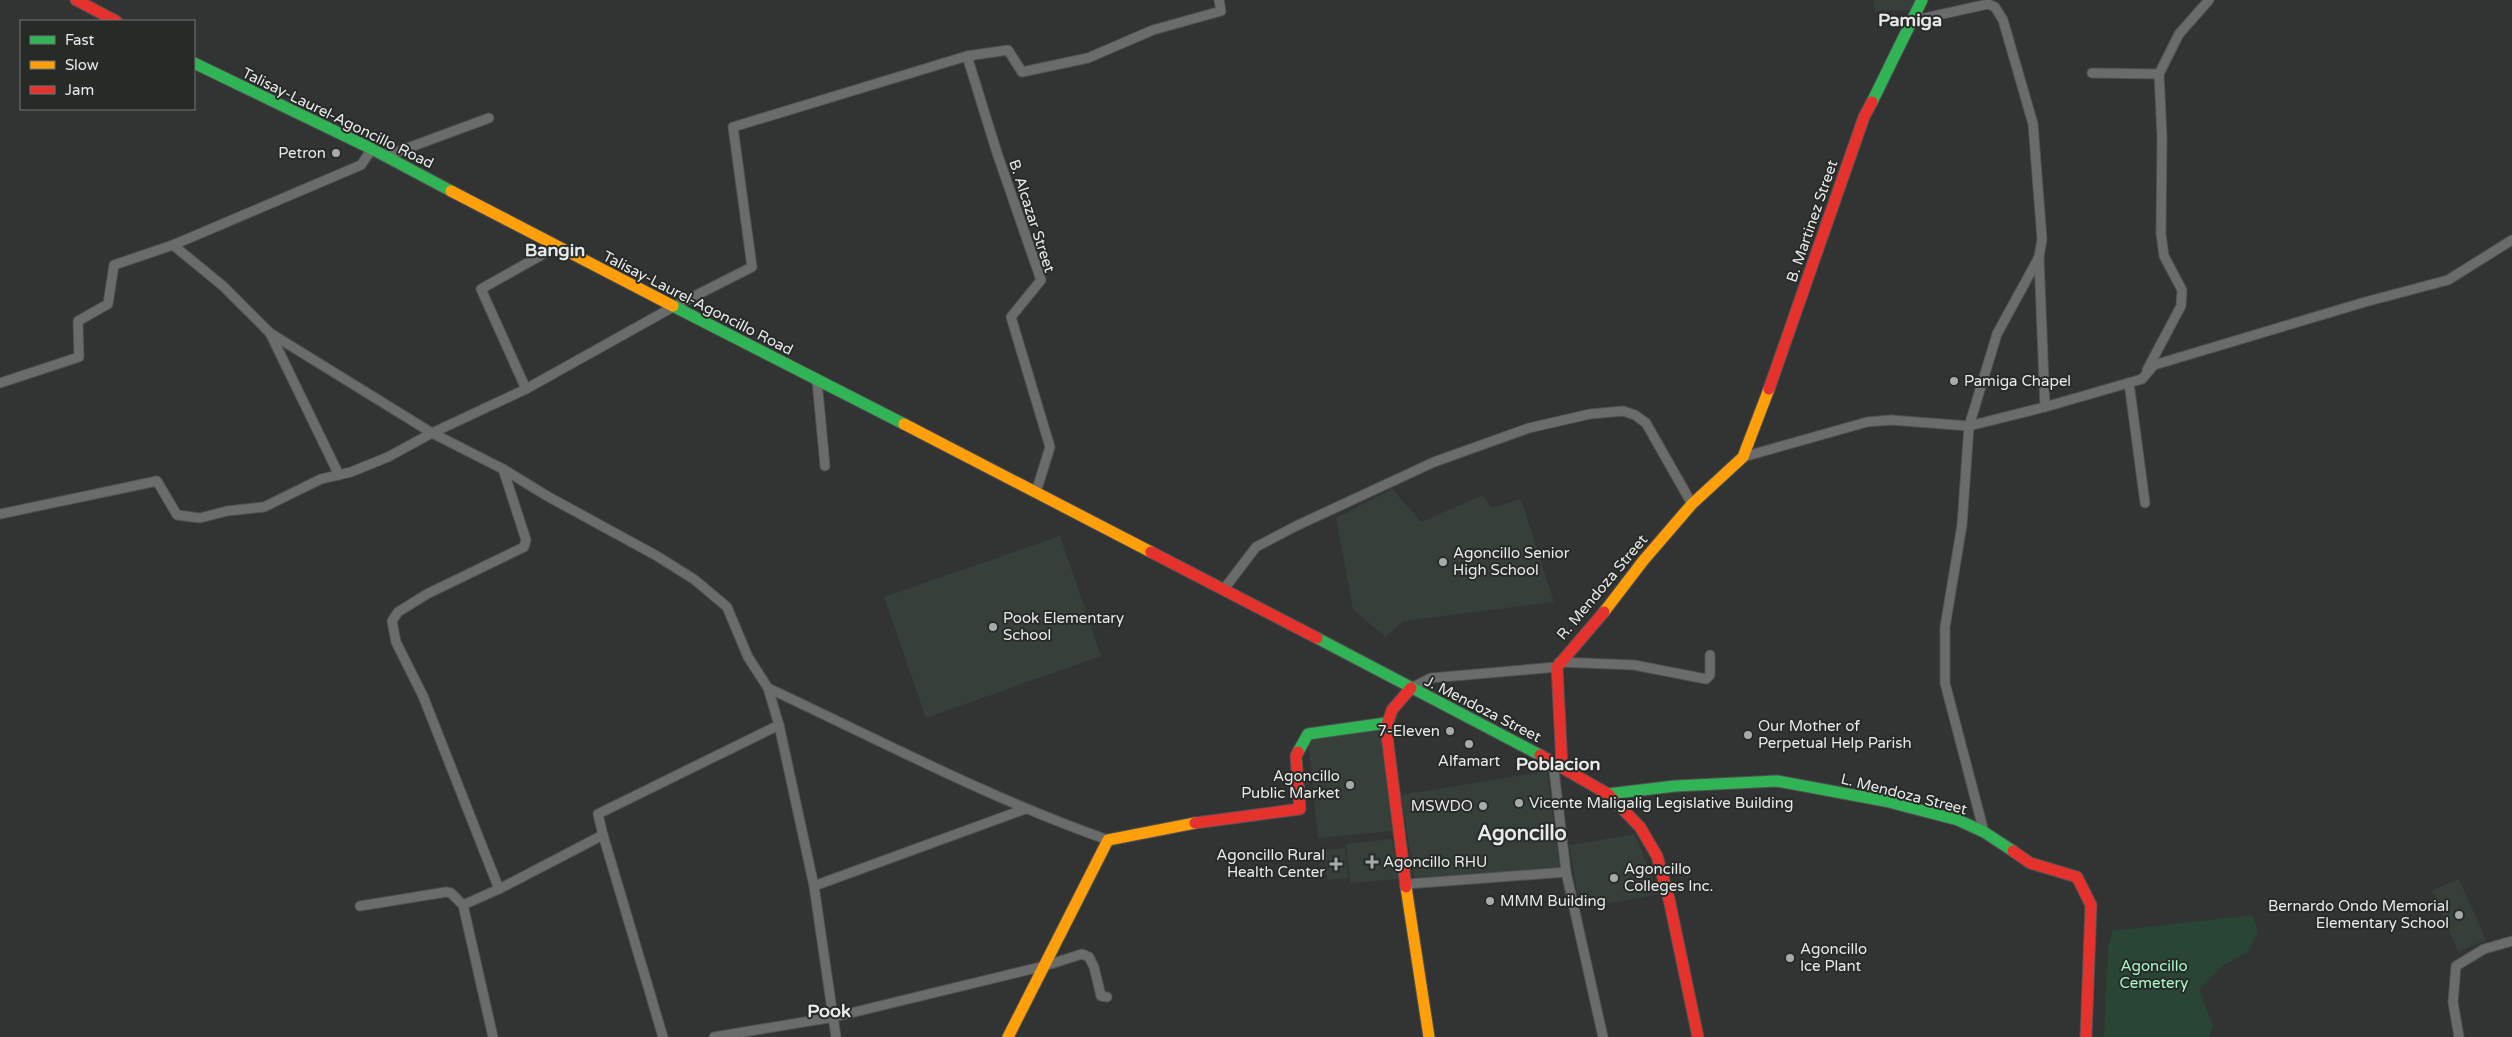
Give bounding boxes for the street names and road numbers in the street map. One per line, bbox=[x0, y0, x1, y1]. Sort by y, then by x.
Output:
street label: Talisay-Laurel-Agoncillo Road bbox=[239, 64, 437, 172]
street label: B. Alcazar Street bbox=[1005, 157, 1059, 275]
street label: B. Martinez Street bbox=[1783, 157, 1841, 285]
street label: Talisay-Laurel-Agoncillo Road bbox=[600, 247, 796, 359]
street label: R. Mendoza Street bbox=[1553, 531, 1651, 643]
street label: J. Mendoza Street bbox=[1422, 672, 1544, 746]
street label: L. Mendoza Street bbox=[1839, 770, 1969, 818]

